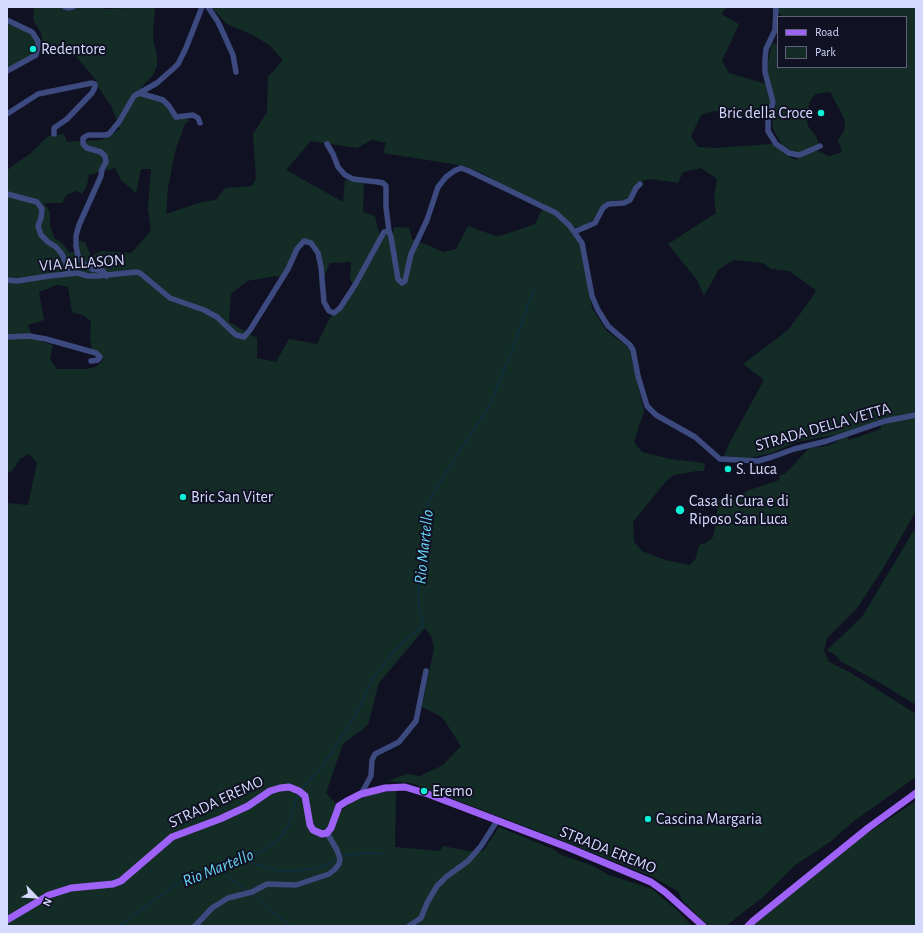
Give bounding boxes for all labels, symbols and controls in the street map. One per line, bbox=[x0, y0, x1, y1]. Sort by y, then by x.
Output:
legend bbox=[777, 16, 907, 68]
text: Road bbox=[815, 26, 839, 38]
place label: Redentore bbox=[41, 39, 106, 59]
marker: Redentore bbox=[28, 44, 38, 54]
text: Park bbox=[815, 46, 836, 58]
place label: Bric della Croce bbox=[719, 103, 813, 123]
marker: Bric della Croce bbox=[816, 108, 826, 118]
street label: VIA ALLASON bbox=[39, 250, 125, 276]
street label: STRADA DELLA VETTA bbox=[753, 399, 893, 455]
place label: S. Luca bbox=[736, 459, 777, 479]
marker: S. Luca bbox=[723, 464, 733, 474]
place label: Bric San Viter bbox=[191, 487, 273, 507]
place label: Casa di Cura e di Riposo San Luca bbox=[689, 491, 789, 529]
marker: Bric San Viter bbox=[178, 492, 188, 502]
marker: Casa di Cura e di Riposo San Luca bbox=[674, 504, 686, 516]
water label: Rio Martello bbox=[410, 509, 438, 585]
street label: STRADA EREMO bbox=[166, 772, 266, 832]
place label: Eremo bbox=[432, 781, 473, 801]
marker: Eremo bbox=[419, 786, 429, 796]
place label: Cascina Margaria bbox=[656, 809, 762, 829]
marker: Cascina Margaria bbox=[643, 814, 653, 824]
street label: STRADA EREMO bbox=[557, 822, 659, 878]
water label: Rio Martello bbox=[179, 845, 257, 891]
north arrow bbox=[16, 877, 56, 917]
text: N bbox=[41, 896, 54, 908]

